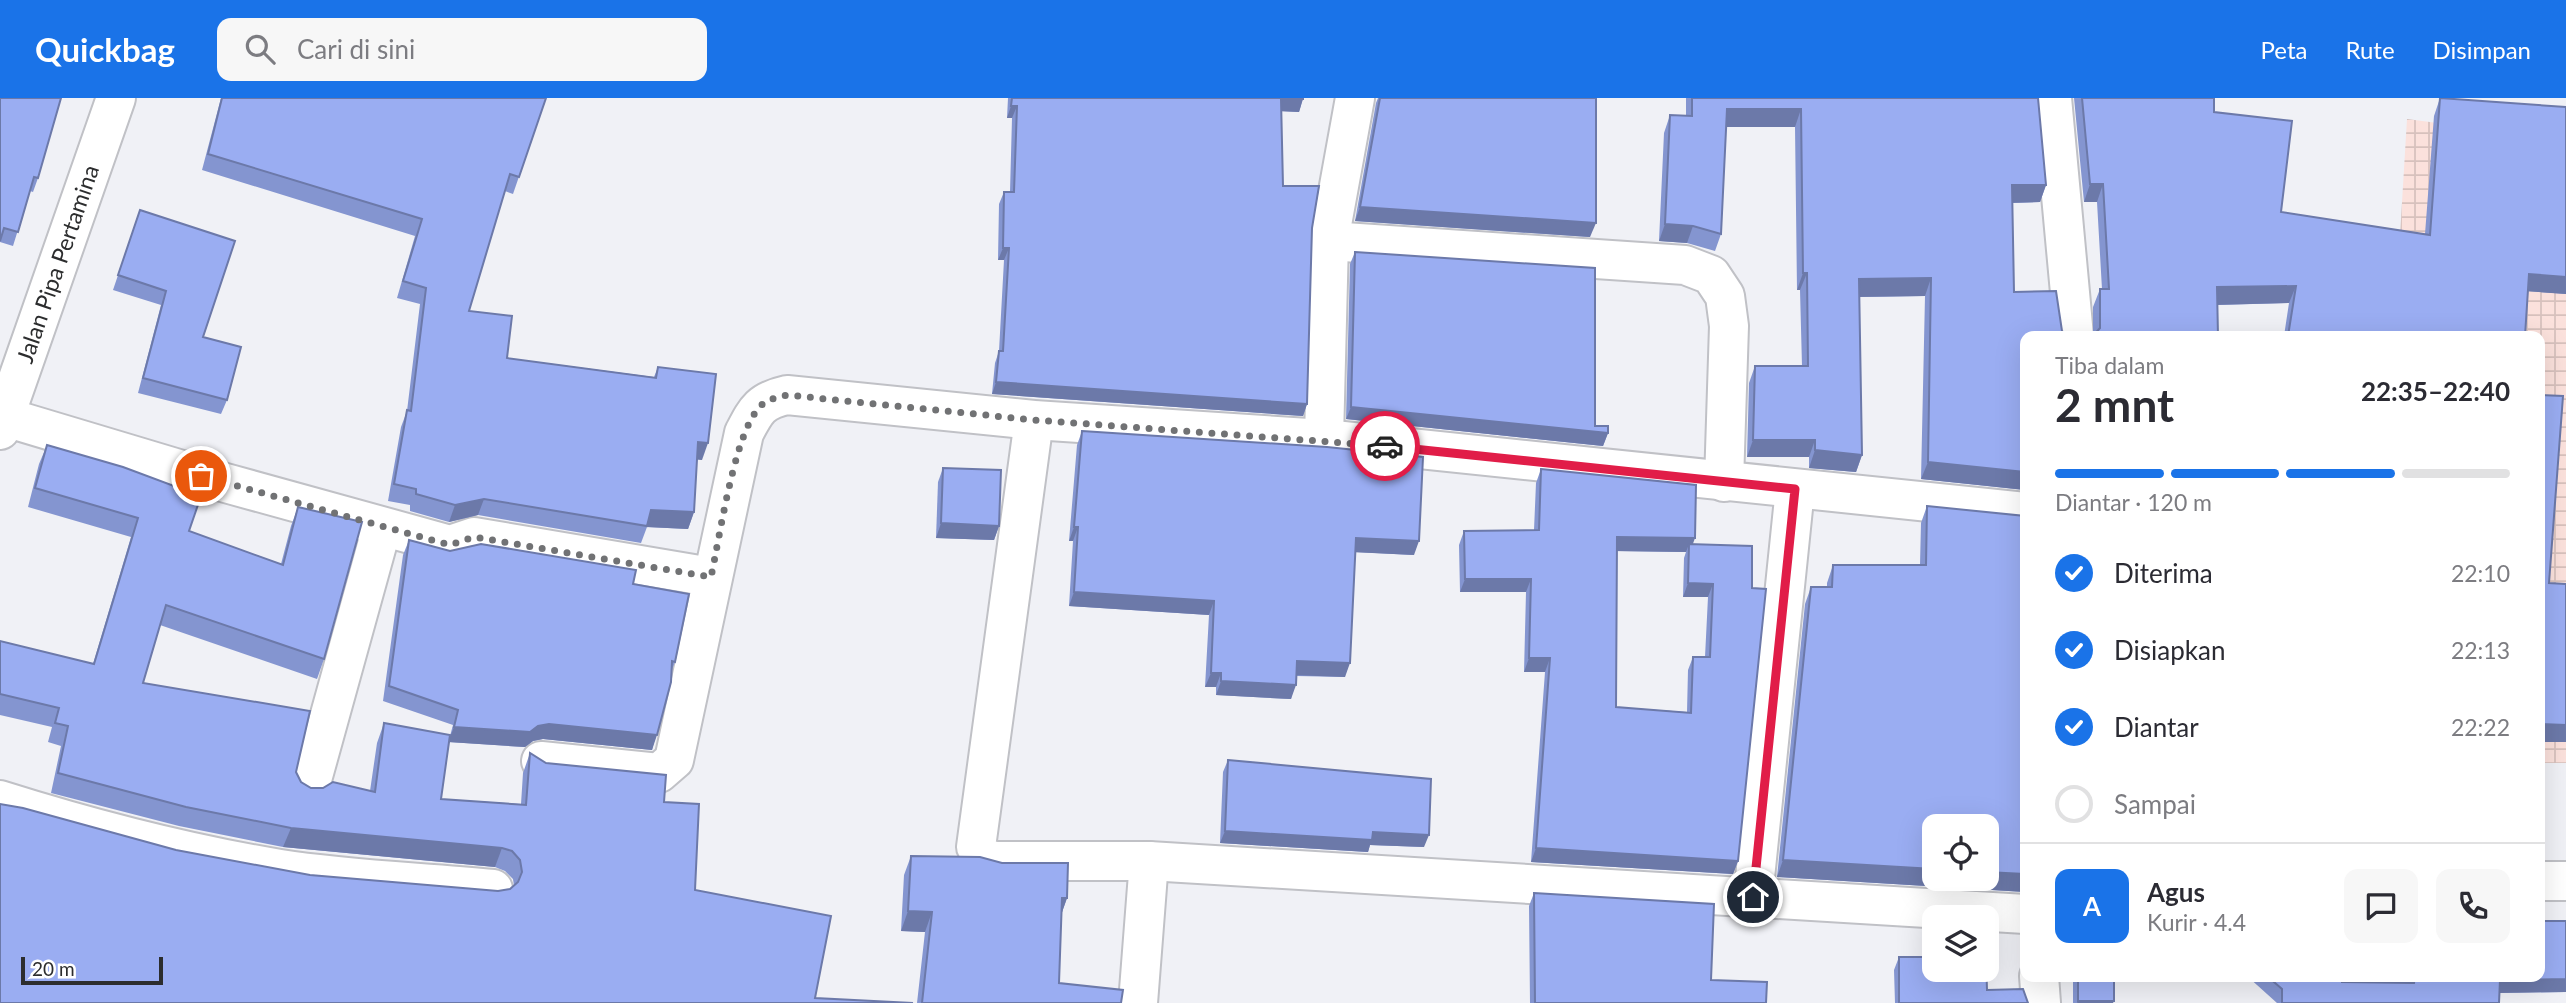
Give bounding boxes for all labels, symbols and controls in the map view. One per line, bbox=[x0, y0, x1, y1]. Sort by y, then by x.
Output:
search box bbox=[217, 18, 707, 81]
text: Quickbag bbox=[35, 29, 175, 69]
icon: search bbox=[241, 30, 279, 68]
text: Cari di sini bbox=[297, 33, 415, 65]
text: Peta bbox=[2261, 35, 2307, 64]
text: Rute bbox=[2345, 35, 2395, 64]
text: Disimpan bbox=[2433, 35, 2531, 64]
street label: Jalan Pipa Pertamina bbox=[10, 161, 104, 366]
text: Tiba dalam bbox=[2055, 351, 2164, 379]
text: 22:35–22:40 bbox=[2361, 375, 2510, 407]
text: 2 mnt bbox=[2055, 377, 2174, 432]
courier bbox=[1350, 411, 1420, 481]
icon: car bbox=[1366, 427, 1404, 465]
pin bbox=[171, 446, 231, 506]
icon: bag bbox=[182, 457, 220, 495]
text: Diantar · 120 m bbox=[2055, 488, 2212, 516]
icon: check bbox=[2055, 554, 2093, 592]
text: Diterima bbox=[2114, 557, 2213, 589]
text: 22:10 bbox=[2451, 559, 2510, 587]
icon: check bbox=[2055, 631, 2093, 669]
text: Disiapkan bbox=[2114, 634, 2225, 666]
text: 22:13 bbox=[2451, 636, 2510, 664]
icon: check bbox=[2055, 708, 2093, 746]
text: Diantar bbox=[2114, 711, 2199, 743]
text: 22:22 bbox=[2451, 713, 2510, 741]
text: Sampai bbox=[2114, 788, 2196, 820]
map controls bbox=[1922, 814, 1999, 982]
button: locate bbox=[1922, 814, 1999, 891]
pin bbox=[1723, 867, 1783, 927]
button: chat bbox=[2344, 869, 2418, 943]
button: phone bbox=[2436, 869, 2510, 943]
text: Agus bbox=[2147, 876, 2205, 908]
icon: home bbox=[1734, 878, 1772, 916]
text: A bbox=[2083, 890, 2101, 922]
button: layers bbox=[1922, 905, 1999, 982]
text: Kurir · 4.4 bbox=[2147, 908, 2246, 936]
scale bar bbox=[21, 954, 163, 986]
text: 20 m bbox=[32, 957, 75, 980]

